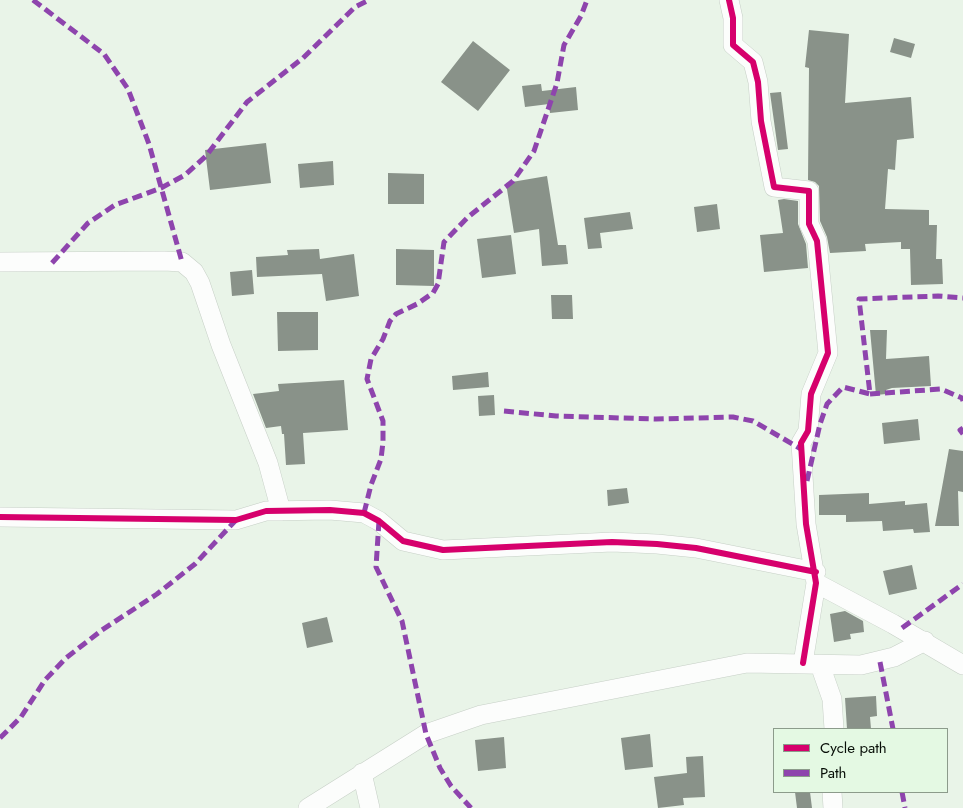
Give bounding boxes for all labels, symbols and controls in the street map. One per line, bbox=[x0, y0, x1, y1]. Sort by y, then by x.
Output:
legend bbox=[773, 728, 948, 793]
text: Cycle path bbox=[820, 737, 887, 759]
text: Path bbox=[820, 762, 846, 784]

